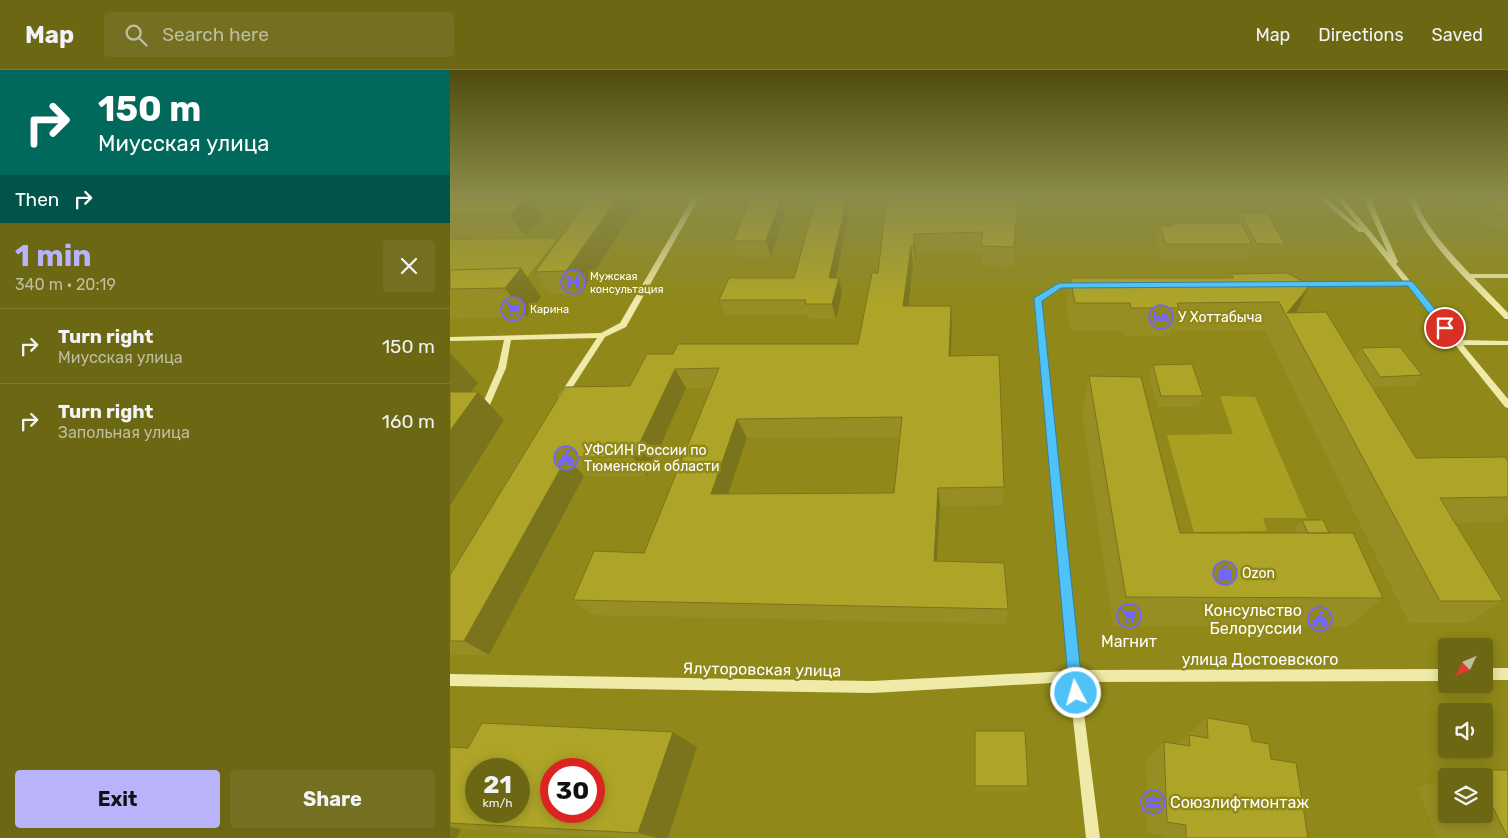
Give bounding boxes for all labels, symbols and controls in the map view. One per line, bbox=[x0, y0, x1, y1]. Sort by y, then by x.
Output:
search box bbox=[104, 12, 454, 57]
text: Map bbox=[25, 21, 74, 49]
icon: search bbox=[122, 21, 150, 49]
text: Search here bbox=[162, 23, 269, 46]
text: Map bbox=[1255, 24, 1290, 46]
text: Directions bbox=[1318, 24, 1404, 46]
text: Saved bbox=[1432, 24, 1483, 46]
text: 150 m bbox=[98, 88, 201, 130]
icon: right bbox=[15, 90, 80, 155]
text: Миусская улица bbox=[98, 130, 269, 157]
icon: right bbox=[69, 185, 97, 213]
text: Then bbox=[15, 188, 59, 211]
text: 1 min bbox=[15, 238, 92, 274]
button: close bbox=[383, 240, 435, 292]
hospital icon: Мужская консультация bbox=[560, 269, 586, 295]
place label: Мужская консультация bbox=[590, 270, 664, 296]
text: 340 m · 20:19 bbox=[15, 275, 116, 294]
supermarket icon: Карина bbox=[500, 296, 526, 322]
place label: Карина bbox=[530, 303, 569, 316]
hotel icon: У Хоттабыча bbox=[1148, 304, 1174, 330]
pin bbox=[1424, 307, 1466, 349]
place label: У Хоттабыча bbox=[1178, 309, 1262, 326]
icon: arrive bbox=[1431, 314, 1459, 342]
text: Turn right bbox=[58, 325, 153, 348]
icon: right bbox=[15, 332, 43, 360]
text: 150 m bbox=[382, 335, 435, 358]
text: Миусская улица bbox=[58, 348, 183, 367]
text: Turn right bbox=[58, 400, 153, 423]
icon: right bbox=[15, 407, 43, 435]
text: 160 m bbox=[382, 410, 435, 433]
text: Запольная улица bbox=[58, 423, 190, 442]
place label: УФСИН России по Тюменской области bbox=[584, 442, 720, 475]
public building icon: УФСИН России по Тюменской области bbox=[553, 445, 579, 471]
shop icon: Ozon bbox=[1212, 560, 1238, 586]
place label: Ozon bbox=[1242, 565, 1275, 582]
place label: Консульство Белоруссии bbox=[1204, 601, 1302, 638]
supermarket icon: Магнит bbox=[1116, 603, 1142, 629]
public building icon: Консульство Белоруссии bbox=[1307, 606, 1333, 632]
place label: Магнит bbox=[1101, 632, 1157, 651]
north arrow bbox=[1438, 638, 1492, 692]
map controls bbox=[1438, 638, 1493, 823]
street label: улица Достоевского bbox=[1182, 650, 1338, 669]
street label: Ялуторовская улица bbox=[683, 659, 841, 680]
position arrow bbox=[1049, 666, 1101, 718]
button: sound bbox=[1438, 703, 1493, 758]
speed limit sign: 30 bbox=[540, 758, 605, 823]
button: layers bbox=[1438, 768, 1493, 823]
button: Exit bbox=[15, 770, 220, 828]
button: Share bbox=[230, 770, 435, 828]
text: 21 bbox=[483, 770, 512, 799]
office icon: Союзлифтмонтаж bbox=[1140, 789, 1166, 815]
place label: Союзлифтмонтаж bbox=[1170, 793, 1309, 812]
text: km/h bbox=[483, 796, 512, 810]

